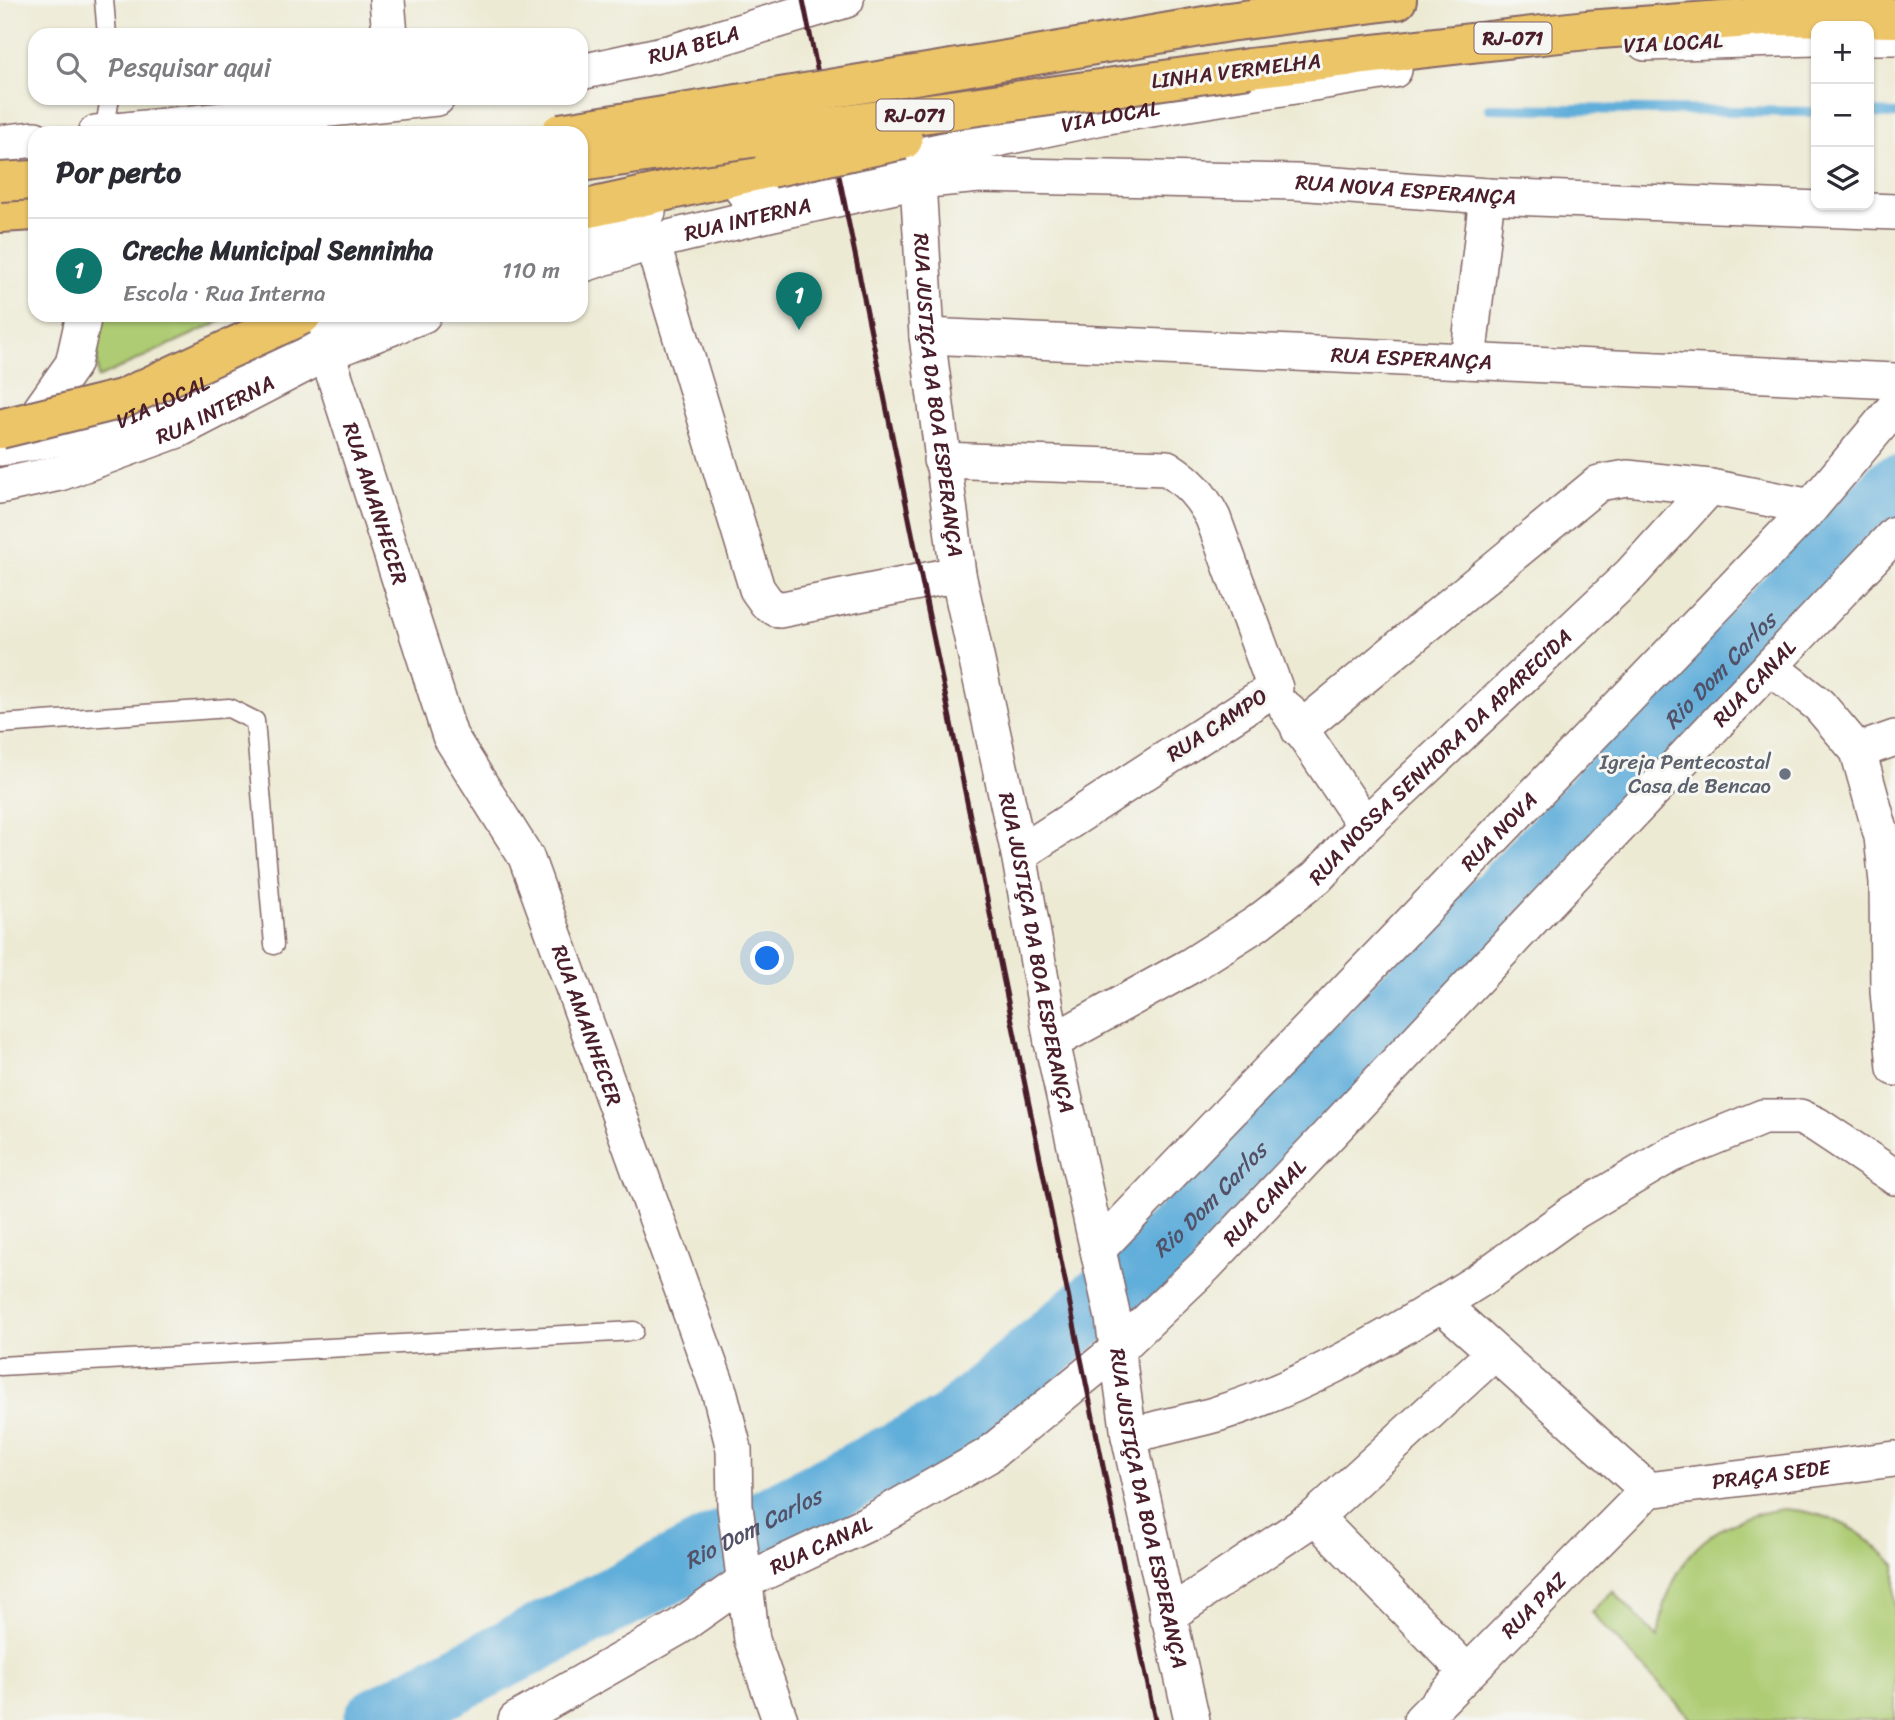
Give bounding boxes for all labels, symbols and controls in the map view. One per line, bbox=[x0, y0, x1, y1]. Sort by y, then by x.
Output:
street label: RUA BELA bbox=[645, 14, 744, 76]
street label: VIA LOCAL bbox=[1622, 21, 1724, 65]
map controls bbox=[1811, 21, 1874, 210]
button: + bbox=[1811, 21, 1874, 84]
road number: RJ-071 bbox=[1474, 22, 1552, 54]
search box bbox=[28, 28, 588, 105]
street label: LINHA VERMELHA bbox=[1149, 42, 1323, 100]
text: Pesquisar aqui bbox=[108, 44, 271, 90]
icon: search bbox=[52, 48, 90, 86]
button: − bbox=[1811, 84, 1874, 147]
street label: VIA LOCAL bbox=[1058, 89, 1162, 144]
road number: RJ-071 bbox=[876, 99, 954, 130]
text: Por perto bbox=[56, 145, 181, 199]
button: layers bbox=[1811, 147, 1874, 210]
street label: RUA NOVA ESPERANÇA bbox=[1294, 163, 1517, 216]
street label: RUA INTERNA bbox=[680, 186, 815, 253]
text: Creche Municipal Senninha bbox=[123, 227, 433, 273]
street label: RUA JUSTIÇA DA BOA ESPERANÇA bbox=[902, 232, 975, 559]
text: 1 bbox=[74, 250, 84, 291]
text: 110 m bbox=[502, 250, 560, 291]
pin: 1 bbox=[776, 272, 822, 330]
text: Escola · Rua Interna bbox=[123, 273, 326, 314]
street label: RUA ESPERANÇA bbox=[1330, 336, 1493, 381]
street label: VIA LOCAL bbox=[112, 364, 216, 440]
street label: RUA INTERNA bbox=[150, 364, 281, 456]
street label: RUA AMANHECER bbox=[331, 417, 419, 590]
water label: Rio Dom Carlos bbox=[1653, 600, 1789, 739]
street label: RUA NOSSA SENHORA DA APARECIDA bbox=[1299, 619, 1582, 894]
street label: RUA CANAL bbox=[1703, 630, 1806, 736]
street label: RUA CAMPO bbox=[1159, 678, 1275, 772]
place label: Igreja Pentecostal Casa de Bencao bbox=[1599, 743, 1772, 805]
marker: Igreja Pentecostal Casa de Bencao bbox=[1777, 766, 1793, 782]
street label: RUA NOVA bbox=[1451, 783, 1547, 881]
street label: RUA JUSTIÇA DA BOA ESPERANÇA bbox=[987, 789, 1086, 1117]
street label: RUA AMANHECER bbox=[540, 939, 633, 1111]
your location bbox=[750, 941, 784, 975]
water label: Rio Dom Carlos bbox=[1143, 1130, 1280, 1268]
street label: RUA CANAL bbox=[1213, 1150, 1316, 1256]
street label: RUA JUSTIÇA DA BOA ESPERANÇA bbox=[1098, 1346, 1199, 1672]
street label: PRAÇA SEDE bbox=[1710, 1448, 1834, 1501]
water label: Rio Dom Carlos bbox=[677, 1475, 832, 1581]
street label: RUA CANAL bbox=[763, 1505, 879, 1586]
street label: RUA PAZ bbox=[1491, 1563, 1577, 1648]

